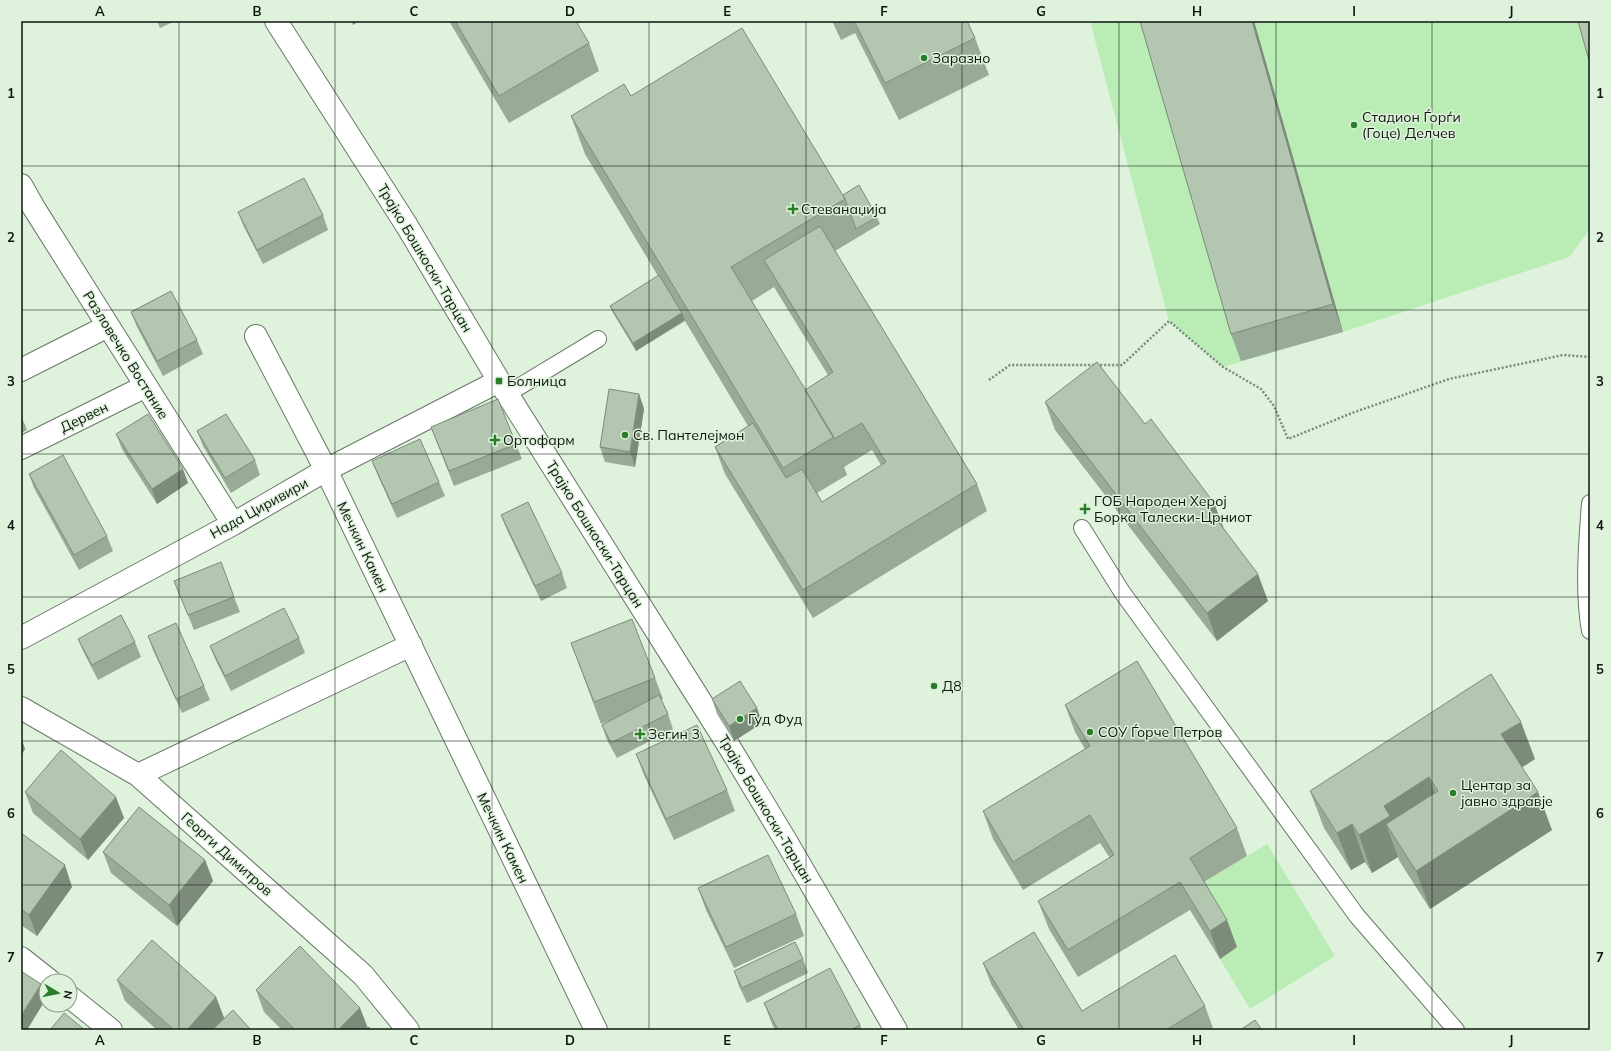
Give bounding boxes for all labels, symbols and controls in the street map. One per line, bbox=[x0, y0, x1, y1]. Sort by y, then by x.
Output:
text: A bbox=[95, 3, 105, 19]
text: B bbox=[253, 3, 262, 19]
text: C bbox=[410, 3, 419, 19]
text: D bbox=[565, 3, 575, 19]
text: E bbox=[723, 3, 731, 19]
text: F bbox=[880, 3, 888, 19]
text: G bbox=[1036, 3, 1046, 19]
text: H bbox=[1192, 3, 1202, 19]
text: I bbox=[1352, 3, 1356, 19]
text: J bbox=[1509, 3, 1513, 19]
place label: Заразно bbox=[932, 49, 990, 67]
marker: Заразно bbox=[919, 53, 929, 63]
text: 1 bbox=[7, 85, 15, 101]
text: 1 bbox=[1596, 85, 1604, 101]
place label: Стадион Ѓорѓи (Гоце) Делчев bbox=[1362, 108, 1461, 142]
marker: Стадион Ѓорѓи (Гоце) Делчев bbox=[1349, 120, 1359, 130]
street label: Трајко Бошкоски-Тарцан bbox=[373, 180, 477, 336]
place label: Стеванаџија bbox=[801, 200, 887, 218]
marker: Стеванаџија bbox=[788, 204, 798, 214]
text: 2 bbox=[7, 229, 15, 245]
text: 2 bbox=[1596, 229, 1604, 245]
street label: Разловечко Востание bbox=[79, 288, 173, 423]
place label: Болница bbox=[507, 372, 567, 390]
text: 3 bbox=[7, 373, 15, 389]
text: 3 bbox=[1596, 373, 1604, 389]
marker: Болница bbox=[494, 376, 504, 386]
street label: Дервен bbox=[57, 398, 111, 436]
place label: Св. Пантелејмон bbox=[633, 426, 744, 444]
marker: Св. Пантелејмон bbox=[620, 430, 630, 440]
place label: Ортофарм bbox=[503, 431, 575, 449]
marker: Ортофарм bbox=[490, 435, 500, 445]
street label: Трајко Бошкоски-Тарцан bbox=[542, 457, 648, 611]
street label: Нада Циривири bbox=[207, 474, 311, 542]
place label: ГОБ Народен Херој Борка Талески-Црниот bbox=[1094, 492, 1252, 526]
street label: Мечкин Камен bbox=[333, 499, 393, 595]
marker: ГОБ Народен Херој Борка Талески-Црниот bbox=[1079, 503, 1091, 515]
text: 4 bbox=[7, 517, 15, 533]
text: 4 bbox=[1596, 517, 1604, 533]
text: 5 bbox=[7, 661, 15, 677]
text: 5 bbox=[1596, 661, 1604, 677]
place label: Д8 bbox=[942, 677, 962, 695]
marker: Д8 bbox=[929, 681, 939, 691]
place label: Гуд Фуд bbox=[748, 710, 803, 728]
marker: Гуд Фуд bbox=[735, 714, 745, 724]
place label: СОУ Ѓорче Петров bbox=[1098, 723, 1222, 741]
place label: Зегин 3 bbox=[648, 725, 700, 743]
marker: СОУ Ѓорче Петров bbox=[1085, 727, 1095, 737]
marker: Зегин 3 bbox=[635, 729, 645, 739]
street label: Трајко Бошкоски-Тарцан bbox=[714, 731, 818, 887]
place label: Центар за јавно здравје bbox=[1460, 776, 1553, 810]
marker: Центар за јавно здравје bbox=[1448, 788, 1458, 798]
street label: Мечкин Камен bbox=[473, 790, 533, 886]
text: 6 bbox=[7, 805, 15, 821]
text: 6 bbox=[1596, 805, 1604, 821]
street label: Георги Димитров bbox=[178, 808, 277, 900]
text: 7 bbox=[7, 949, 15, 965]
text: 7 bbox=[1596, 949, 1604, 965]
north arrow bbox=[38, 973, 78, 1013]
text: N bbox=[60, 989, 75, 1000]
text: A bbox=[95, 1032, 105, 1048]
text: B bbox=[253, 1032, 262, 1048]
text: C bbox=[410, 1032, 419, 1048]
text: D bbox=[565, 1032, 575, 1048]
text: E bbox=[723, 1032, 731, 1048]
text: F bbox=[880, 1032, 888, 1048]
text: G bbox=[1036, 1032, 1046, 1048]
text: H bbox=[1192, 1032, 1202, 1048]
text: I bbox=[1352, 1032, 1356, 1048]
text: J bbox=[1509, 1032, 1513, 1048]

